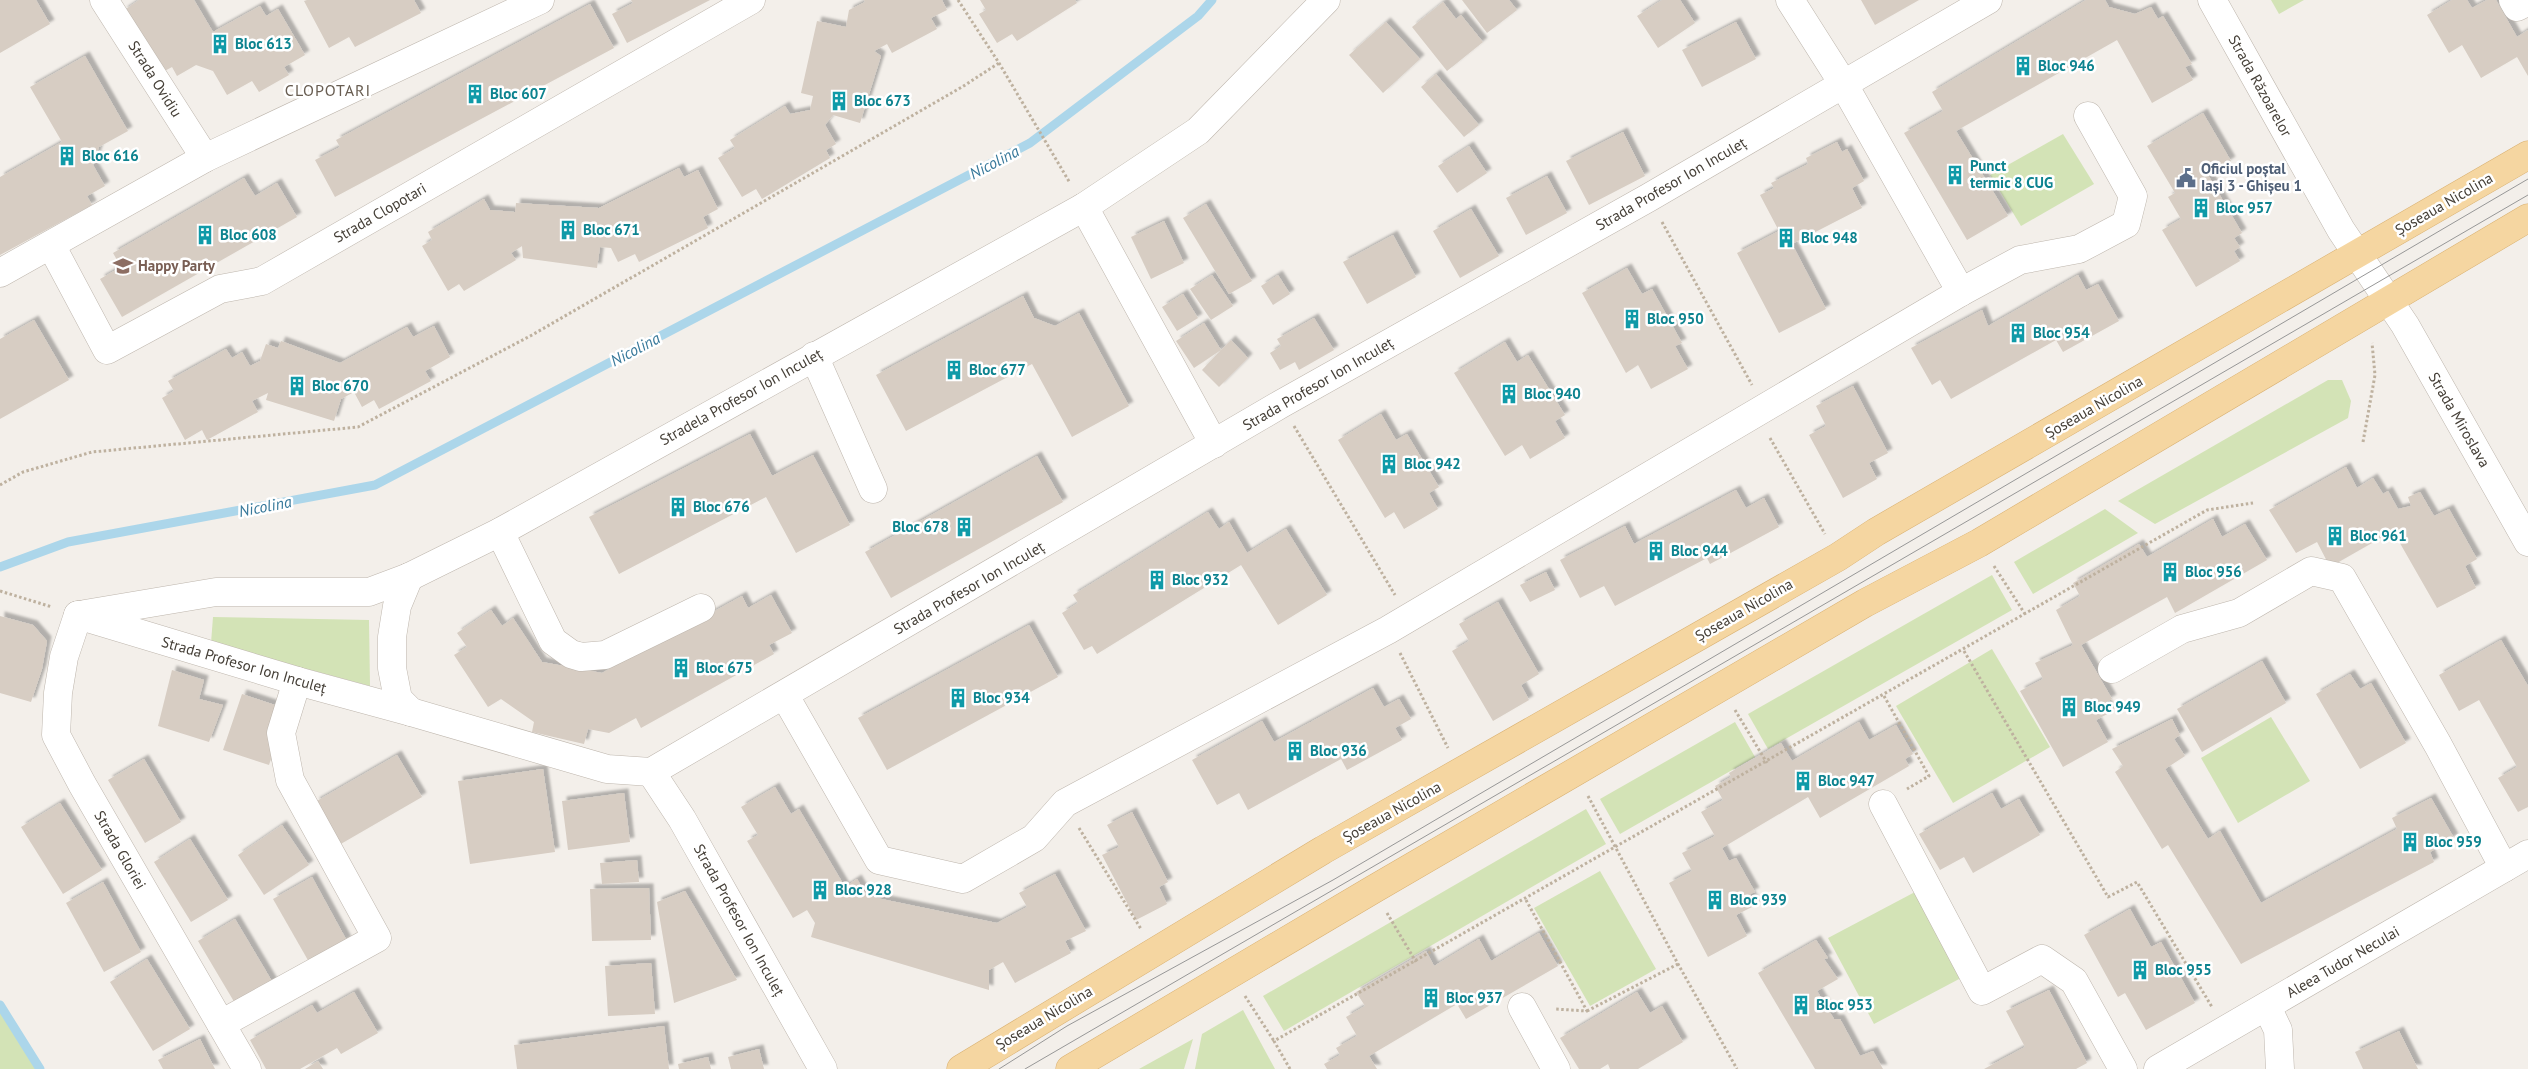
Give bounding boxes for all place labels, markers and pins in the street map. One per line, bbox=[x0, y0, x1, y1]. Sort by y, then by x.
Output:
building icon: Bloc 613 bbox=[209, 33, 231, 55]
place label: Bloc 613 bbox=[235, 34, 292, 53]
building icon: Bloc 946 bbox=[2012, 55, 2034, 77]
place label: Bloc 946 bbox=[2038, 56, 2095, 75]
building icon: Bloc 607 bbox=[464, 83, 486, 105]
place label: Bloc 607 bbox=[490, 84, 547, 103]
building icon: Bloc 673 bbox=[828, 90, 850, 112]
place label: Bloc 673 bbox=[854, 91, 911, 110]
building icon: Bloc 616 bbox=[56, 145, 78, 167]
place label: Bloc 616 bbox=[82, 146, 139, 165]
place label: Punct termic 8 CUG bbox=[1970, 156, 2053, 192]
place label: Oficiul poștal Iași 3 - Ghișeu 1 bbox=[2201, 159, 2302, 195]
building icon: Punct termic 8 CUG bbox=[1944, 164, 1966, 186]
public building icon: Oficiul poștal Iași 3 - Ghișeu 1 bbox=[2175, 167, 2197, 189]
building icon: Bloc 957 bbox=[2190, 197, 2212, 219]
place label: Bloc 957 bbox=[2216, 198, 2273, 217]
building icon: Bloc 671 bbox=[557, 219, 579, 241]
place label: Bloc 671 bbox=[583, 220, 640, 239]
building icon: Bloc 608 bbox=[194, 224, 216, 246]
place label: Bloc 608 bbox=[220, 225, 277, 244]
building icon: Bloc 948 bbox=[1775, 227, 1797, 249]
place label: Bloc 948 bbox=[1801, 228, 1858, 247]
school or university icon: Happy Party bbox=[112, 255, 134, 277]
place label: Happy Party bbox=[138, 256, 216, 275]
building icon: Bloc 950 bbox=[1621, 308, 1643, 330]
place label: Bloc 950 bbox=[1647, 309, 1704, 328]
building icon: Bloc 954 bbox=[2007, 322, 2029, 344]
place label: Bloc 954 bbox=[2033, 323, 2090, 342]
building icon: Bloc 677 bbox=[943, 359, 965, 381]
place label: Bloc 677 bbox=[969, 360, 1026, 379]
building icon: Bloc 670 bbox=[286, 375, 308, 397]
place label: Bloc 670 bbox=[312, 376, 369, 395]
building icon: Bloc 940 bbox=[1498, 383, 1520, 405]
place label: Bloc 940 bbox=[1524, 384, 1581, 403]
building icon: Bloc 942 bbox=[1378, 453, 1400, 475]
place label: Bloc 942 bbox=[1404, 454, 1461, 473]
building icon: Bloc 676 bbox=[667, 496, 689, 518]
place label: Bloc 676 bbox=[693, 497, 750, 516]
building icon: Bloc 678 bbox=[953, 516, 975, 538]
place label: Bloc 678 bbox=[892, 517, 949, 536]
building icon: Bloc 961 bbox=[2324, 525, 2346, 547]
place label: Bloc 961 bbox=[2350, 526, 2407, 545]
building icon: Bloc 944 bbox=[1645, 540, 1667, 562]
place label: Bloc 944 bbox=[1671, 541, 1728, 560]
building icon: Bloc 956 bbox=[2159, 561, 2181, 583]
place label: Bloc 956 bbox=[2185, 562, 2242, 581]
building icon: Bloc 932 bbox=[1146, 569, 1168, 591]
place label: Bloc 932 bbox=[1172, 570, 1229, 589]
building icon: Bloc 675 bbox=[670, 657, 692, 679]
place label: Bloc 675 bbox=[696, 658, 753, 677]
building icon: Bloc 934 bbox=[947, 687, 969, 709]
place label: Bloc 934 bbox=[973, 688, 1030, 707]
building icon: Bloc 949 bbox=[2058, 696, 2080, 718]
place label: Bloc 949 bbox=[2084, 697, 2141, 716]
building icon: Bloc 936 bbox=[1284, 740, 1306, 762]
place label: Bloc 936 bbox=[1310, 741, 1367, 760]
building icon: Bloc 947 bbox=[1792, 770, 1814, 792]
place label: Bloc 947 bbox=[1818, 771, 1875, 790]
building icon: Bloc 959 bbox=[2399, 831, 2421, 853]
place label: Bloc 959 bbox=[2425, 832, 2482, 851]
building icon: Bloc 928 bbox=[809, 879, 831, 901]
place label: Bloc 928 bbox=[835, 880, 892, 899]
building icon: Bloc 939 bbox=[1704, 889, 1726, 911]
place label: Bloc 939 bbox=[1730, 890, 1787, 909]
building icon: Bloc 955 bbox=[2129, 959, 2151, 981]
place label: Bloc 955 bbox=[2155, 960, 2212, 979]
building icon: Bloc 937 bbox=[1420, 987, 1442, 1009]
place label: Bloc 937 bbox=[1446, 988, 1503, 1007]
building icon: Bloc 953 bbox=[1790, 994, 1812, 1016]
place label: Bloc 953 bbox=[1816, 995, 1873, 1014]

